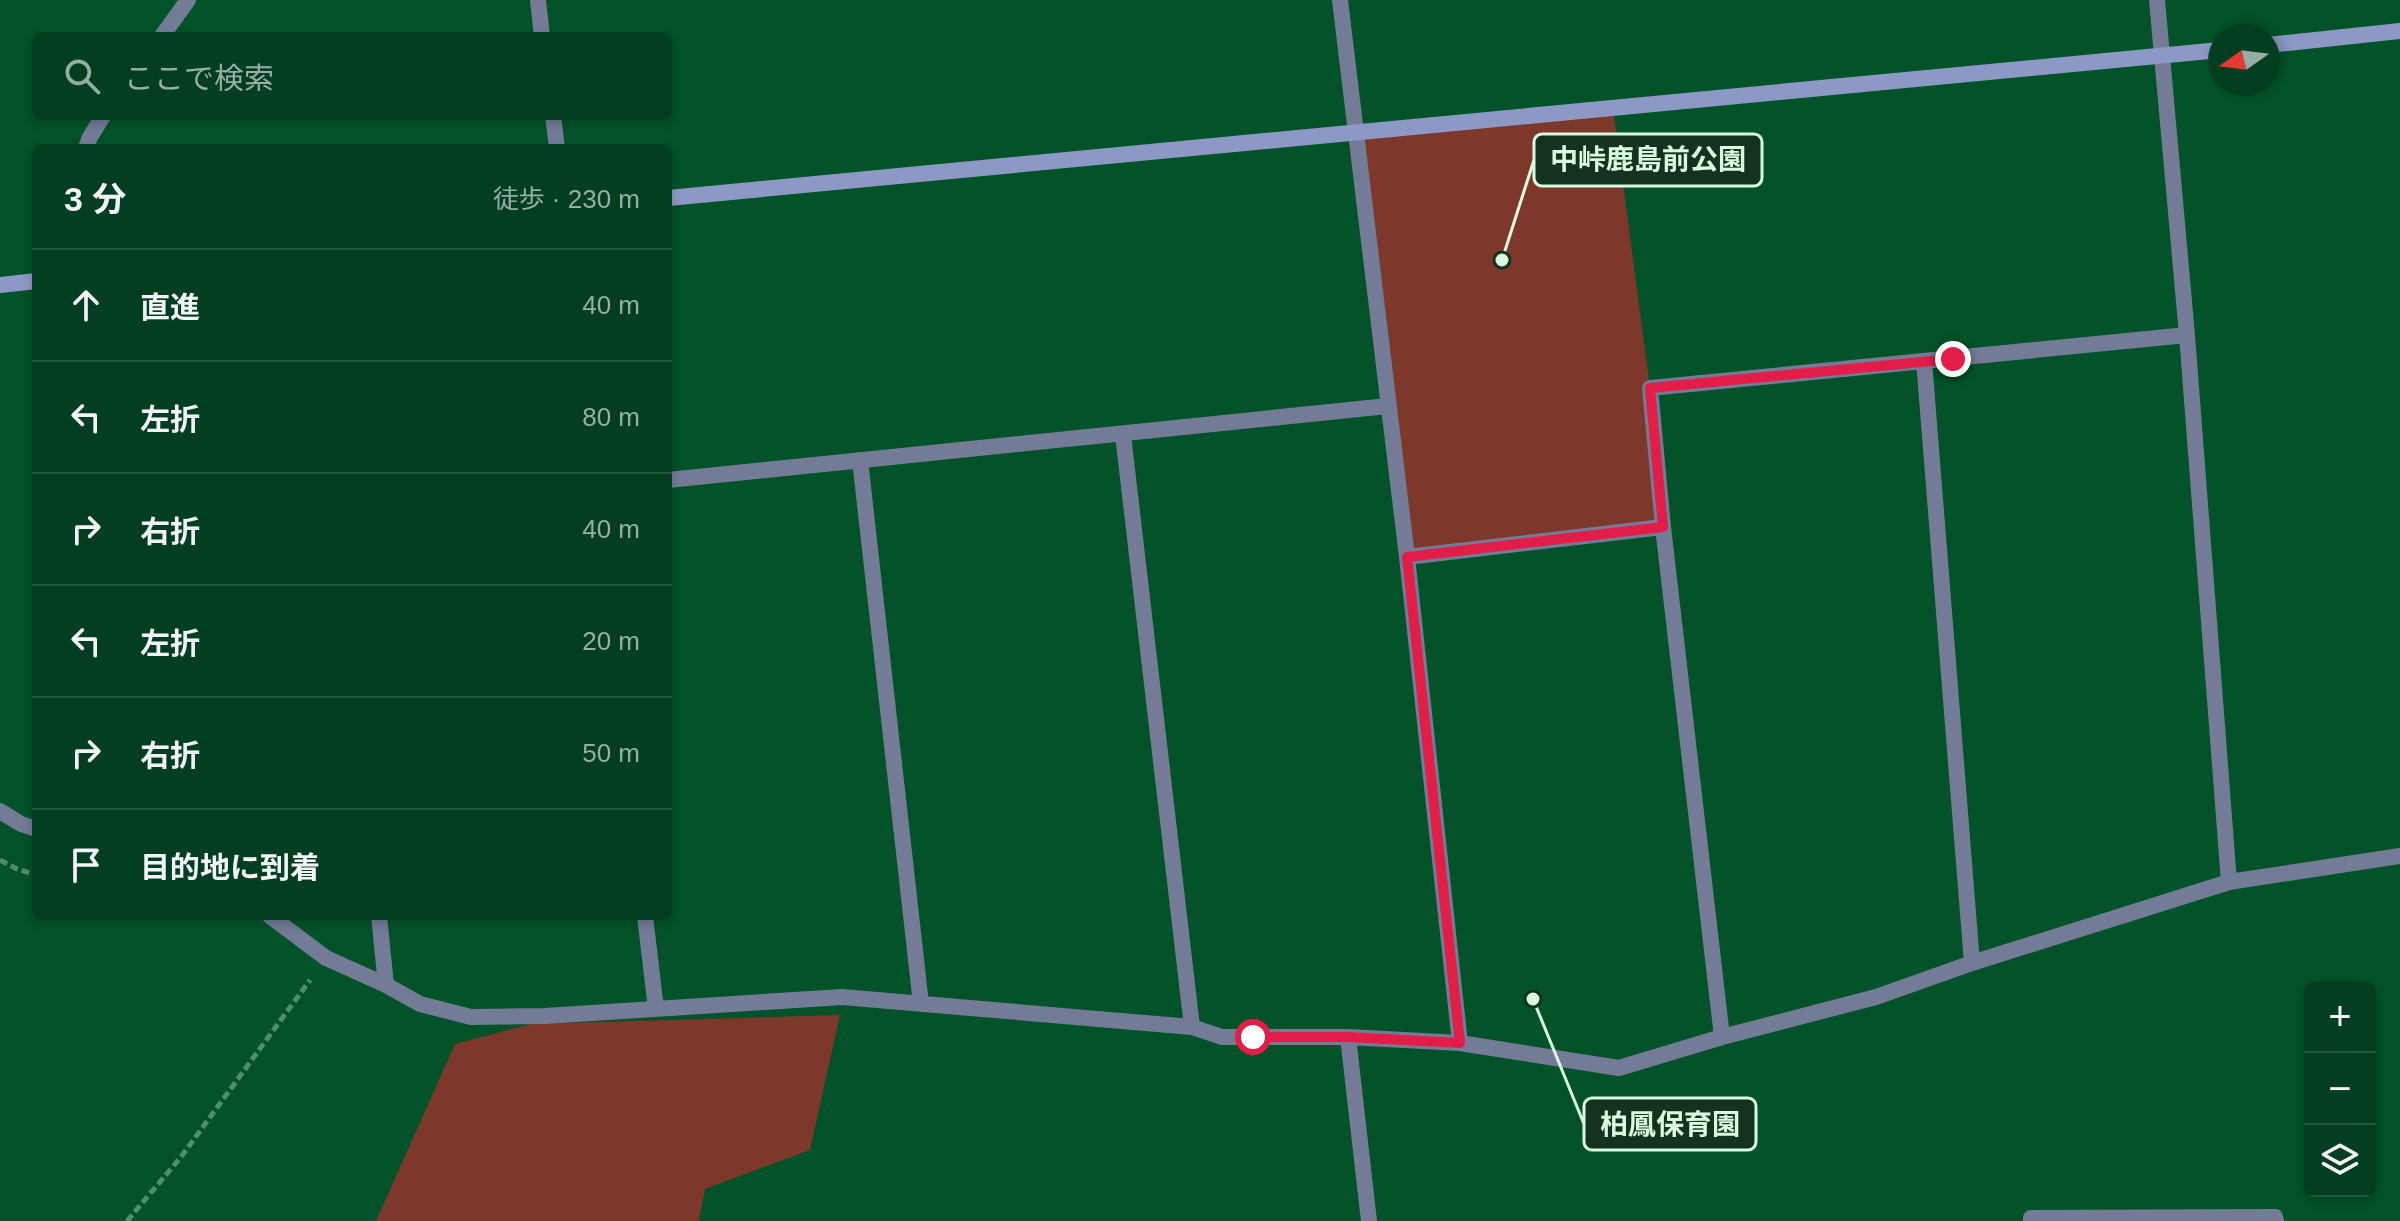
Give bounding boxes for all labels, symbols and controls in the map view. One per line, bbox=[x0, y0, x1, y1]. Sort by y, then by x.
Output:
north arrow bbox=[2208, 24, 2280, 96]
search box bbox=[32, 32, 672, 120]
icon: search bbox=[60, 54, 104, 98]
text: ここで検索 bbox=[124, 62, 274, 95]
callout: 中峠鹿島前公園 bbox=[1534, 134, 1762, 186]
text: 中峠鹿島前公園 bbox=[1550, 144, 1746, 175]
text: 3 分 bbox=[64, 180, 126, 218]
text: 徒歩 · 230 m bbox=[493, 184, 640, 214]
icon: ahead bbox=[64, 283, 108, 327]
text: 40 m bbox=[582, 290, 640, 320]
text: 直進 bbox=[140, 291, 200, 324]
route end bbox=[1935, 341, 1971, 377]
icon: left bbox=[64, 395, 108, 439]
text: 80 m bbox=[582, 402, 640, 432]
text: 左折 bbox=[140, 403, 200, 436]
icon: right bbox=[64, 507, 108, 551]
text: 40 m bbox=[582, 514, 640, 544]
text: 右折 bbox=[140, 515, 200, 548]
icon: left bbox=[64, 619, 108, 663]
text: 20 m bbox=[582, 626, 640, 656]
text: 左折 bbox=[140, 627, 200, 660]
icon: right bbox=[64, 731, 108, 775]
text: 50 m bbox=[582, 738, 640, 768]
text: 右折 bbox=[140, 739, 200, 772]
icon: arrive bbox=[64, 843, 108, 887]
text: 目的地に到着 bbox=[140, 851, 320, 884]
map controls bbox=[2304, 981, 2376, 1197]
button: + bbox=[2304, 981, 2376, 1053]
route start bbox=[1235, 1019, 1271, 1055]
button: − bbox=[2304, 1053, 2376, 1125]
callout: 柏鳳保育園 bbox=[1584, 1098, 1756, 1150]
text: 柏鳳保育園 bbox=[1600, 1109, 1740, 1140]
button: layers bbox=[2304, 1125, 2376, 1197]

